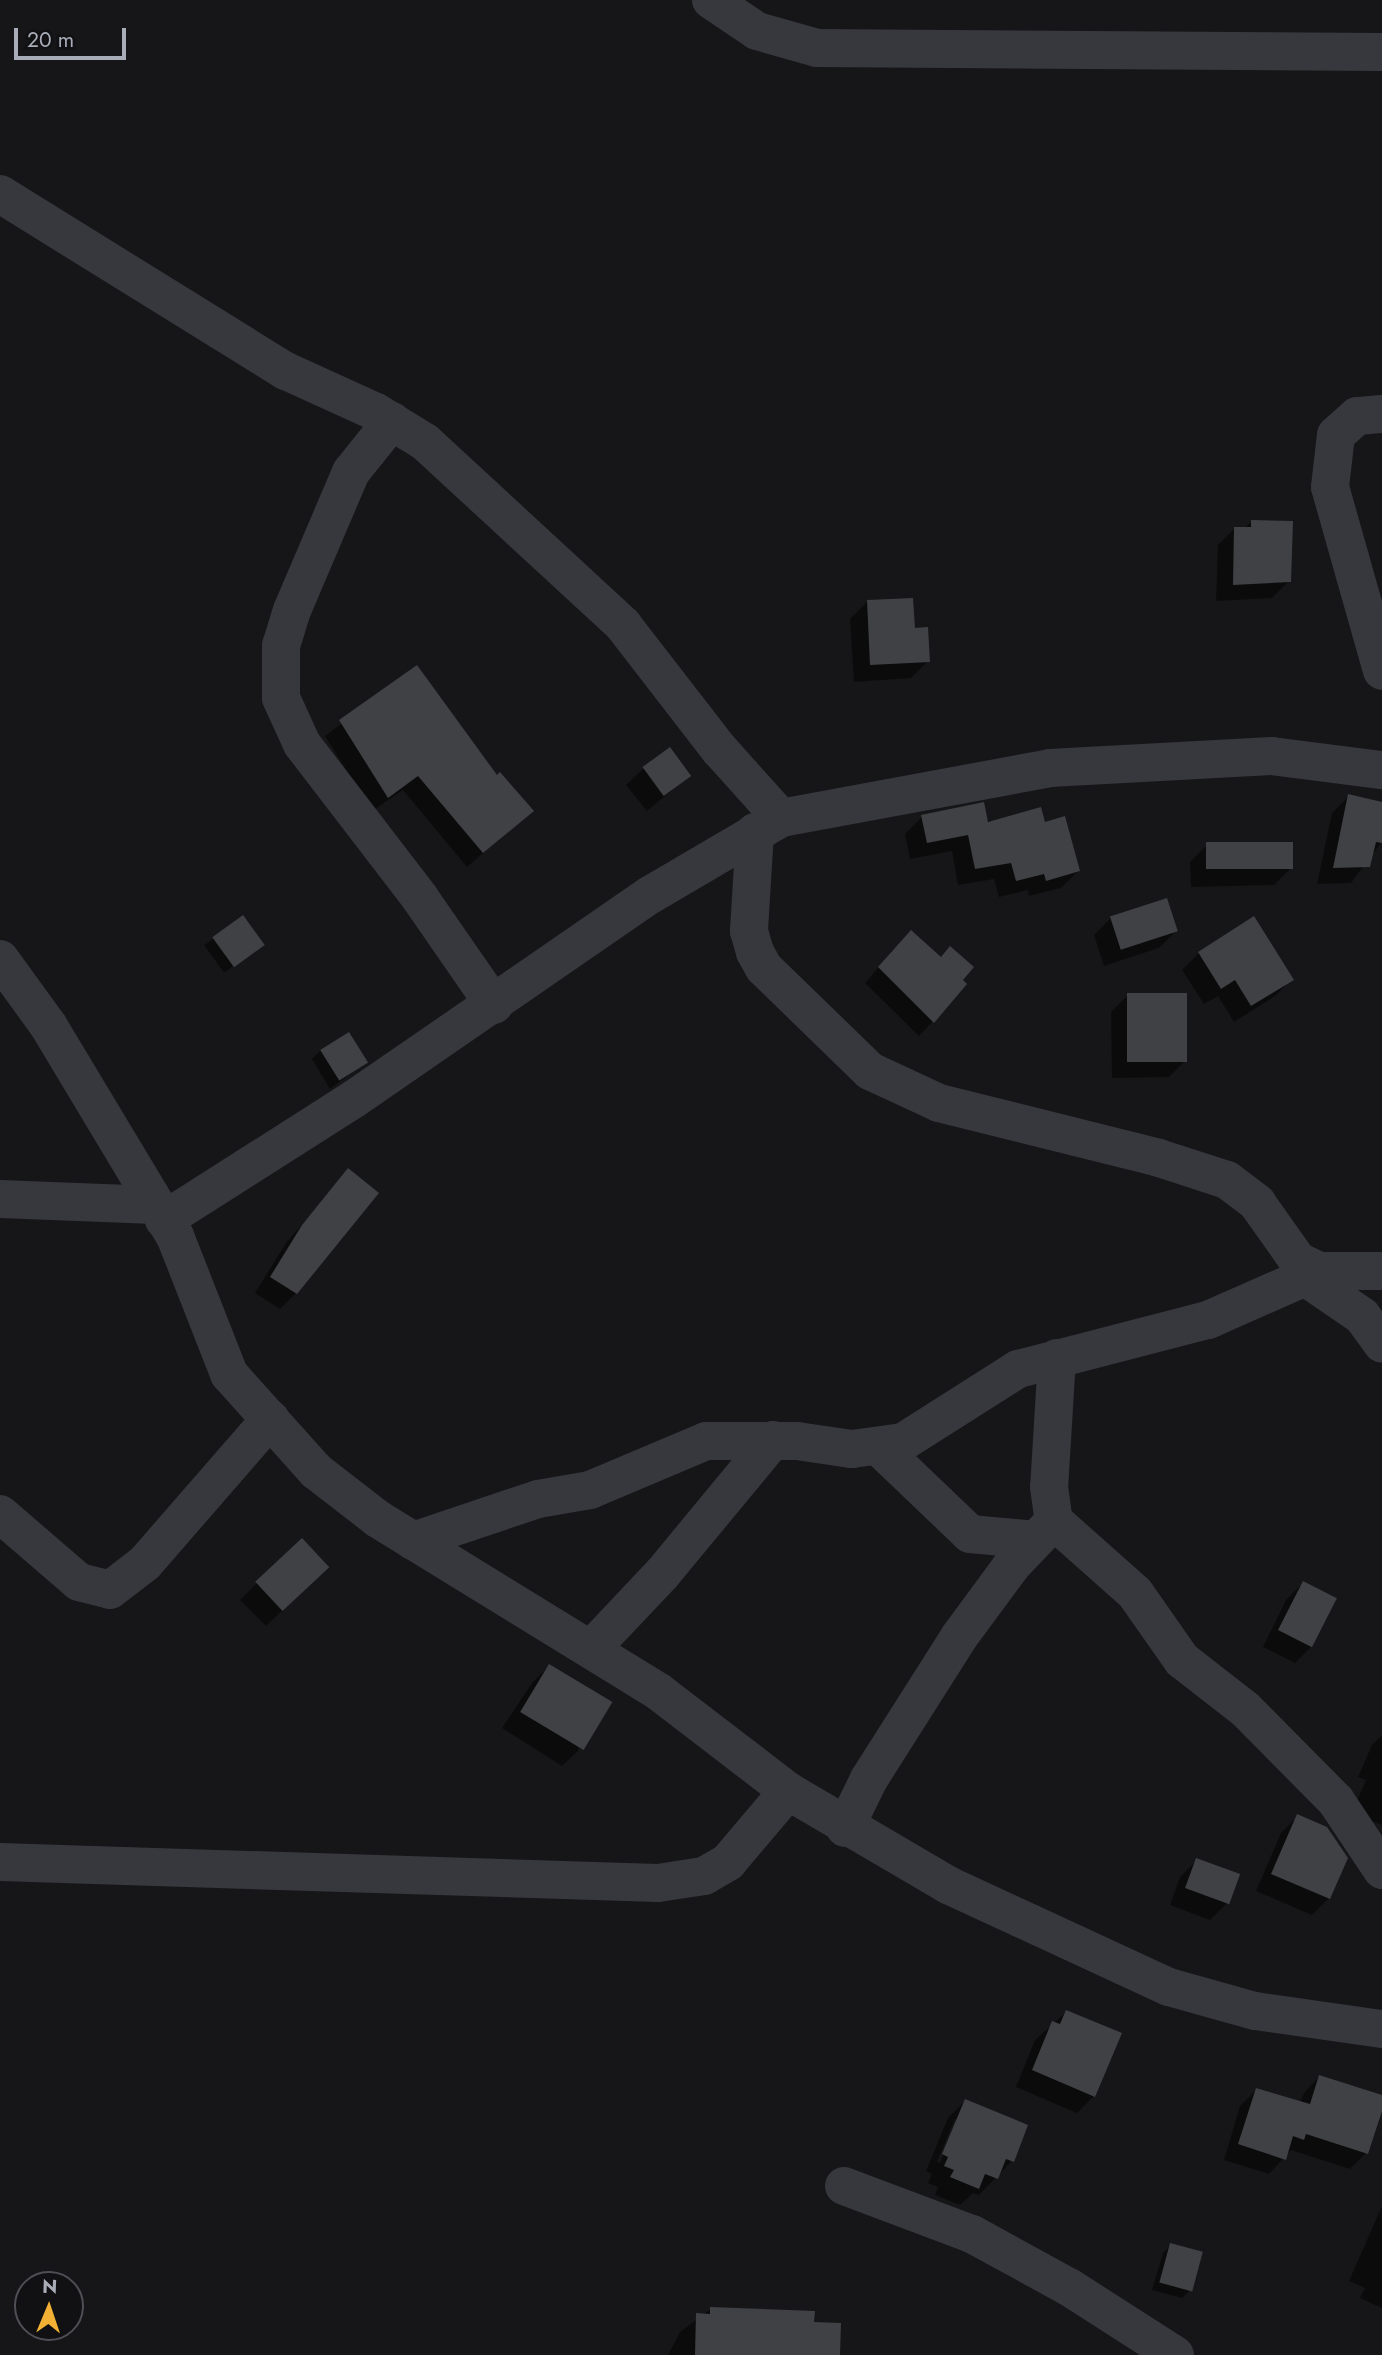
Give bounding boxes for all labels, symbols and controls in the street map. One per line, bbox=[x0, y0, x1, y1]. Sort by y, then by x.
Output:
scale bar bbox=[18, 14, 130, 58]
text: 20 m bbox=[27, 25, 74, 55]
north arrow bbox=[14, 2271, 84, 2341]
text: N bbox=[42, 2273, 58, 2300]

